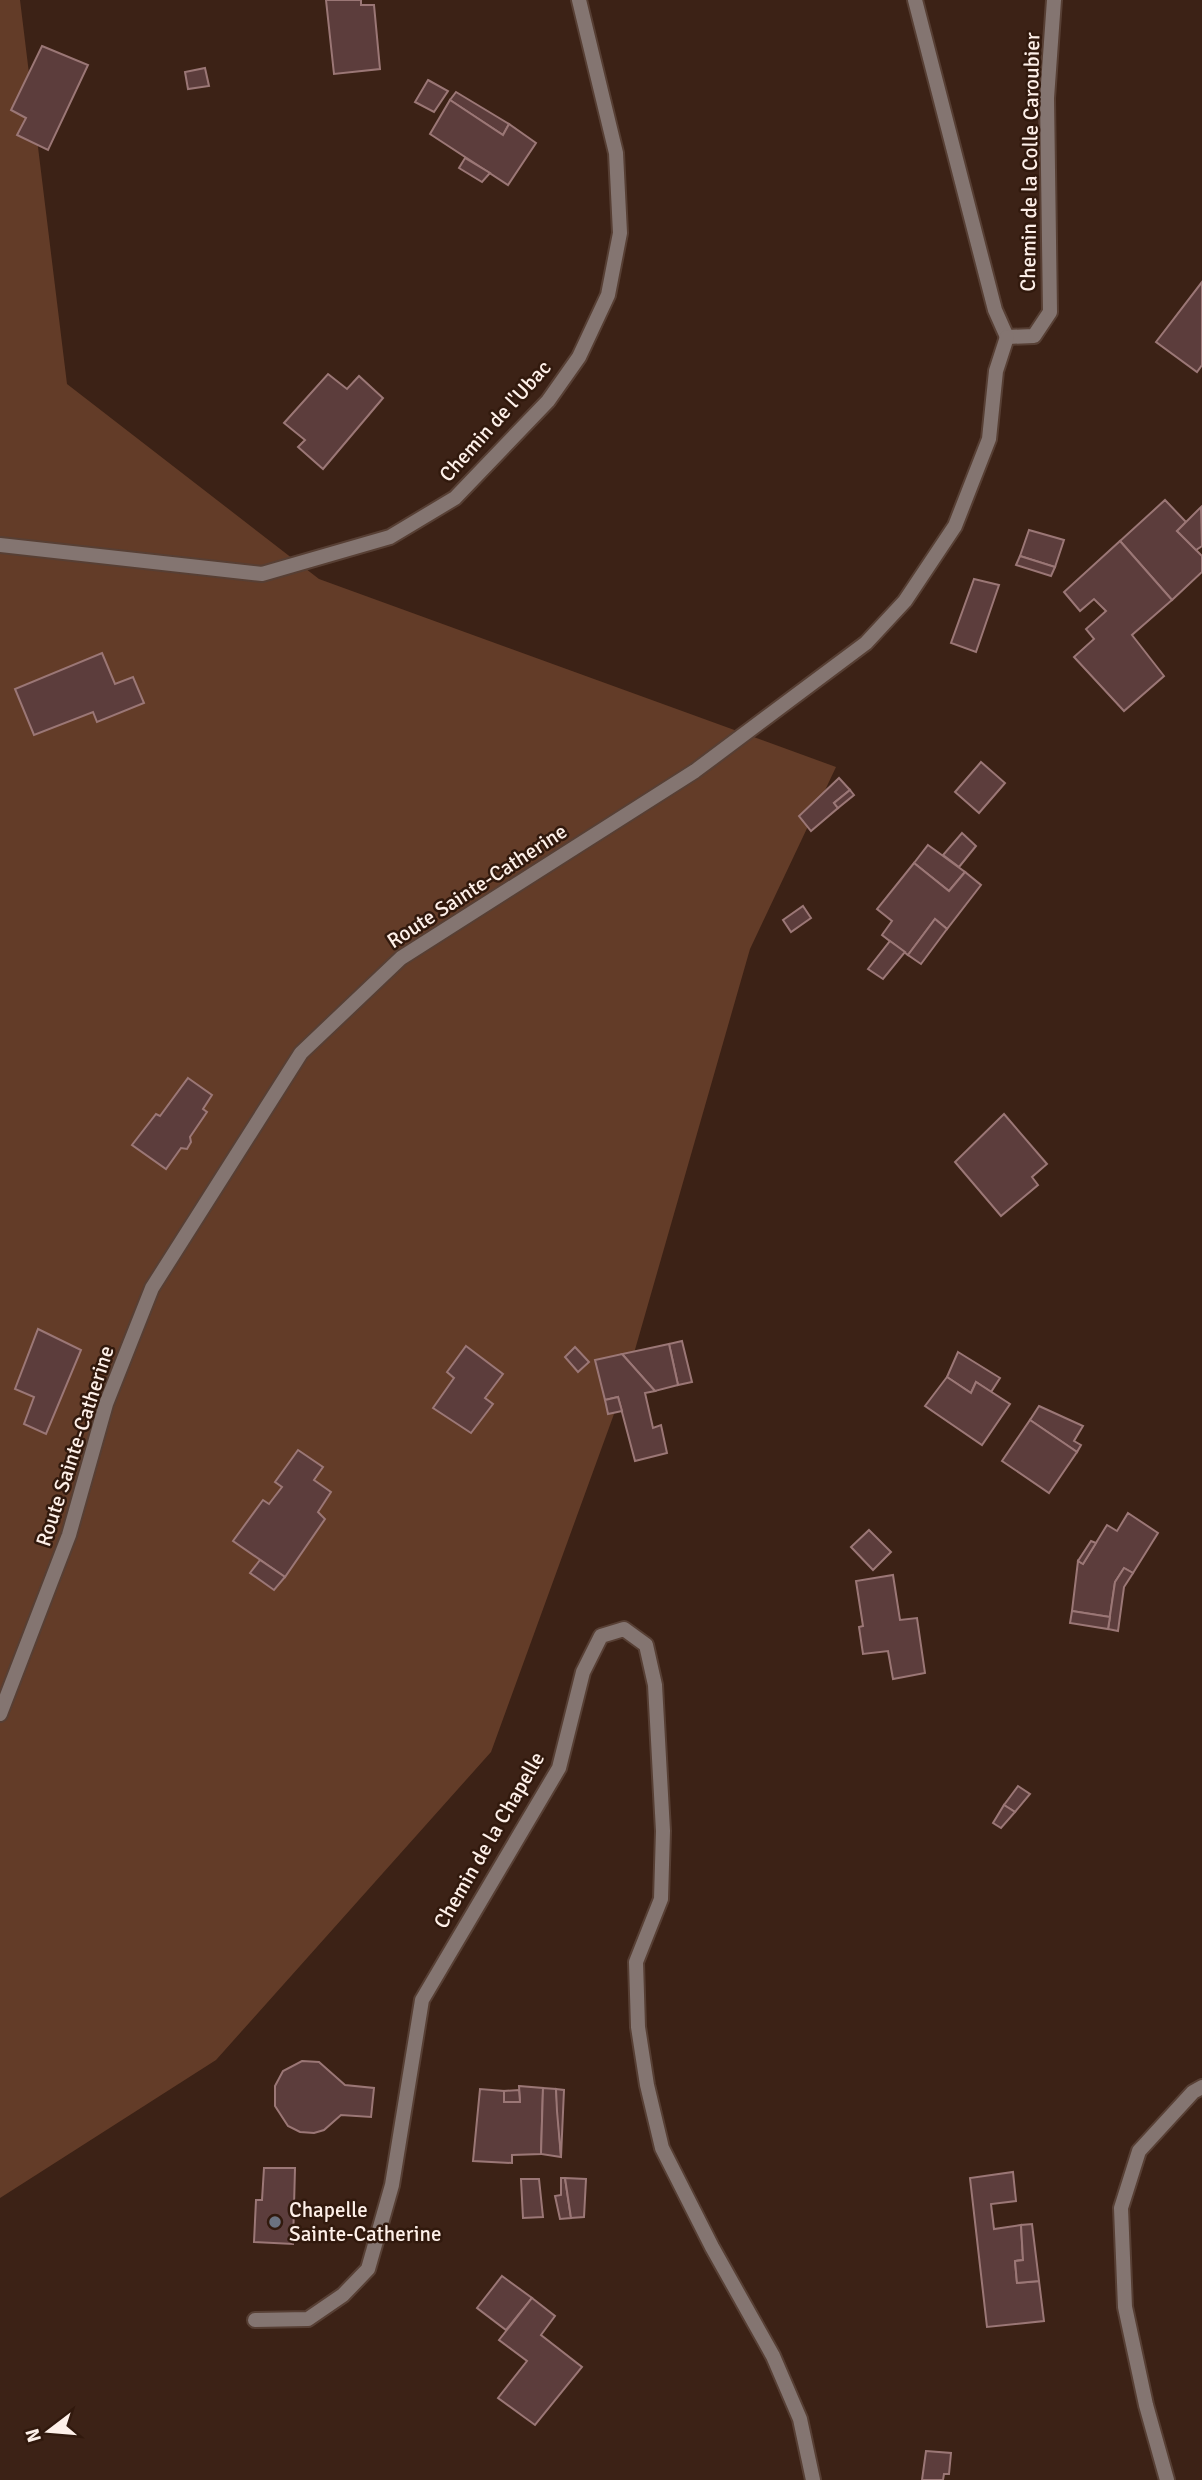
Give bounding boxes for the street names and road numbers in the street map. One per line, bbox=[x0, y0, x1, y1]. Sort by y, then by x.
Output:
street label: Chemin de la Colle Caroubier bbox=[1015, 32, 1045, 292]
street label: Chemin de l'Ubac bbox=[434, 355, 557, 487]
street label: Route Sainte-Catherine bbox=[382, 818, 572, 954]
street label: Route Sainte-Catherine bbox=[30, 1342, 120, 1550]
street label: Chemin de la Chapelle bbox=[428, 1747, 550, 1933]

